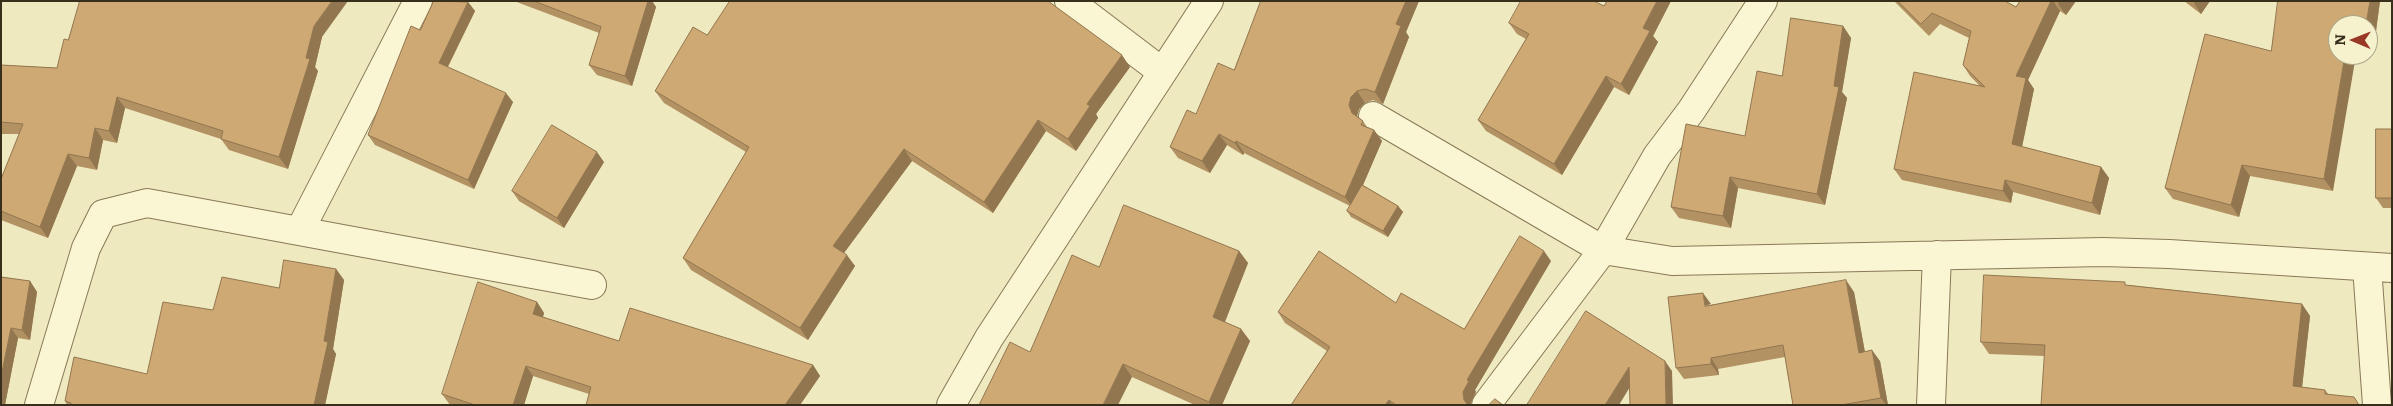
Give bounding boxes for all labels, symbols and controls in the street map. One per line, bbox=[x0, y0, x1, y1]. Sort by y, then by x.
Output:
north arrow bbox=[2328, 15, 2378, 65]
text: N bbox=[2329, 34, 2349, 46]

